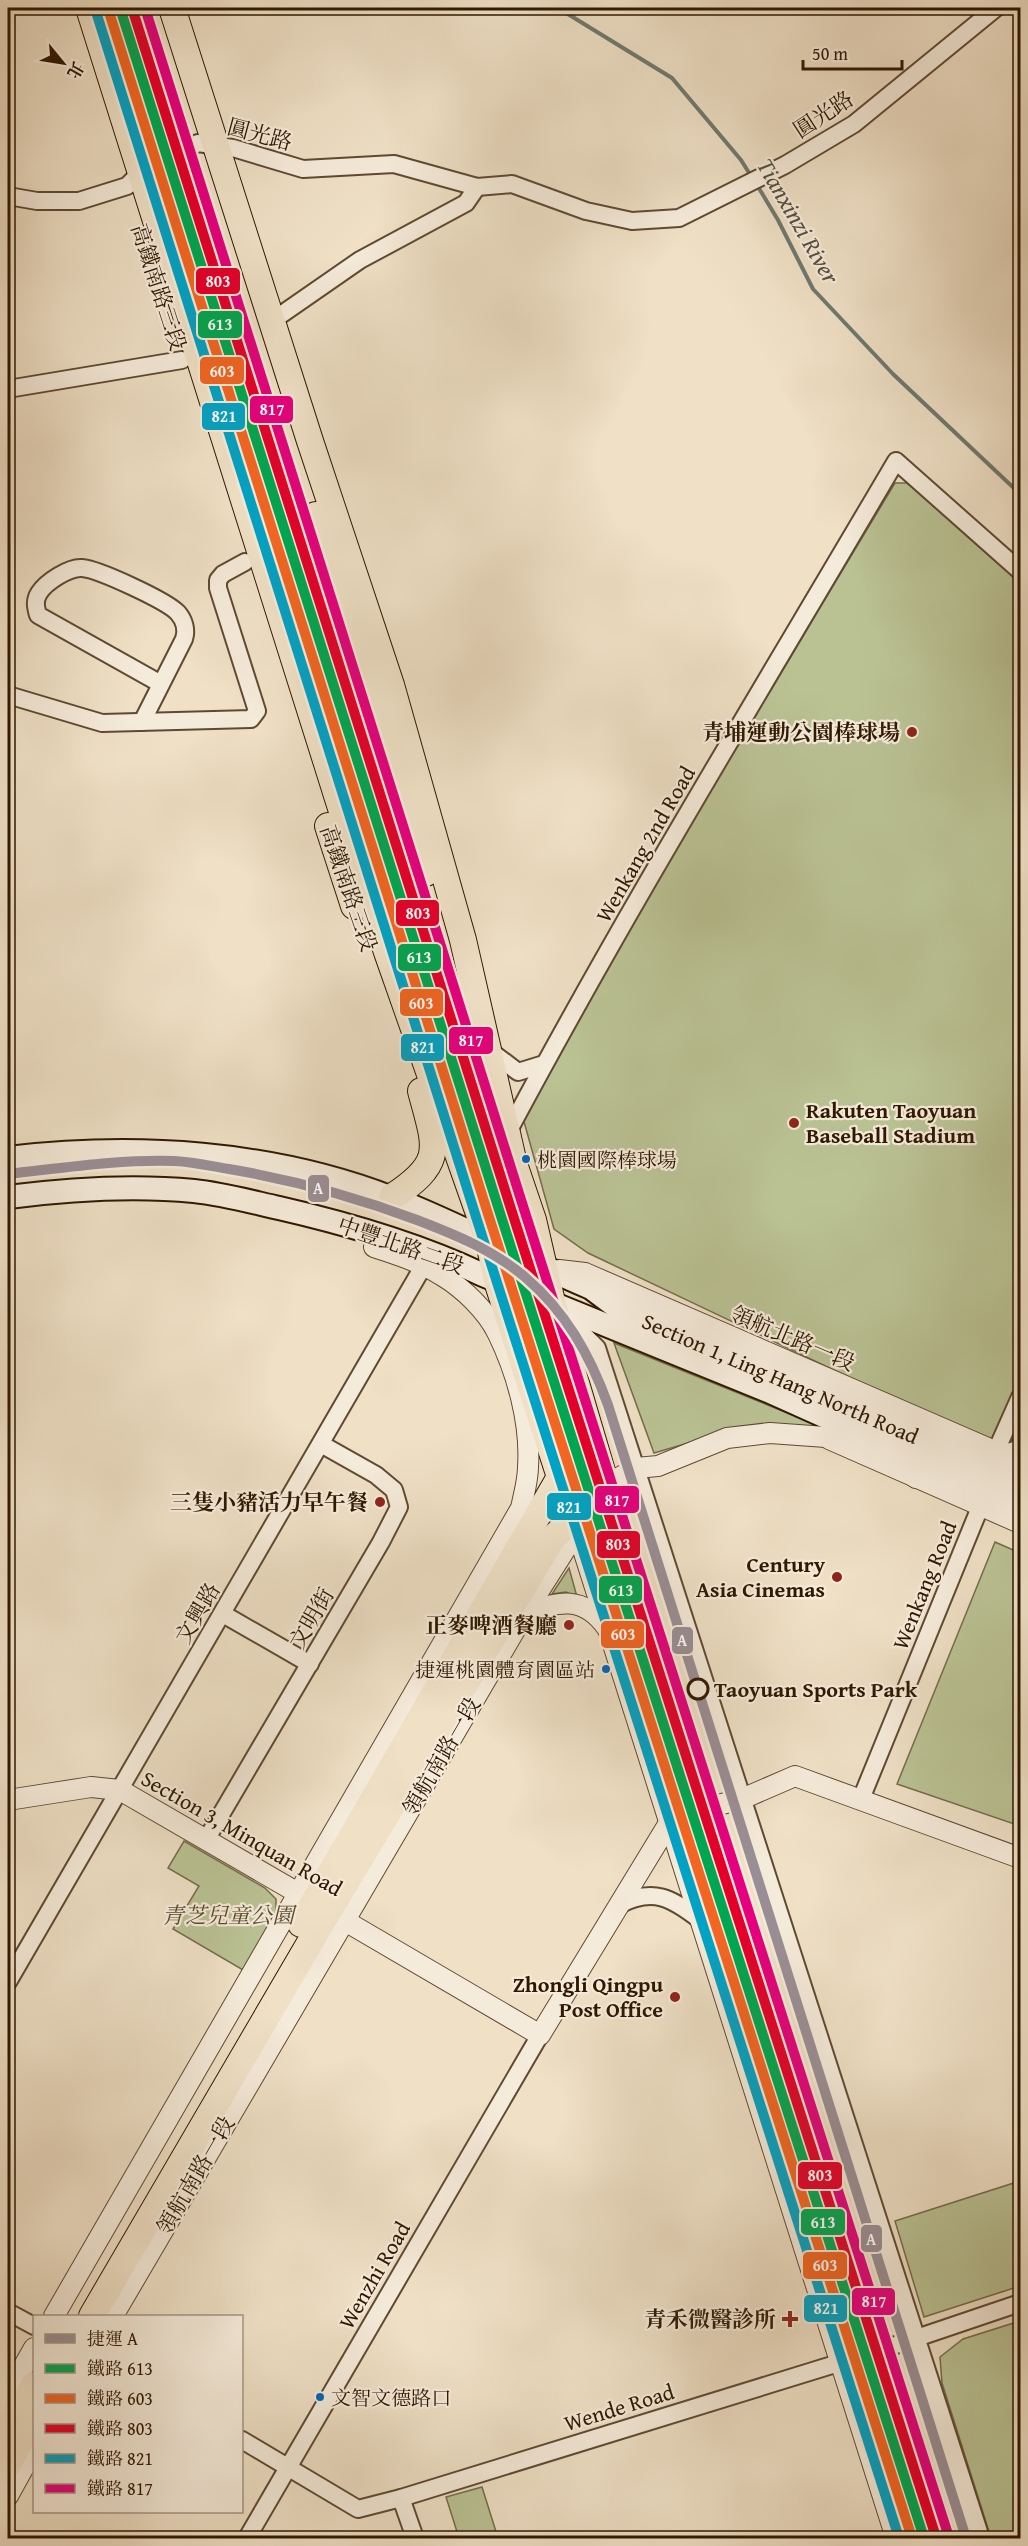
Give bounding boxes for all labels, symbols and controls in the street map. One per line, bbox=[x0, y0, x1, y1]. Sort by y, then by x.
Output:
north arrow bbox=[33, 33, 93, 93]
scale bar bbox=[803, 33, 902, 71]
text: 50 m bbox=[812, 40, 848, 67]
text: 北 bbox=[62, 58, 90, 83]
street label: 圓光路 bbox=[787, 83, 859, 145]
street label: 圓光路 bbox=[224, 110, 296, 158]
water label: Tianxinzi River bbox=[748, 152, 849, 291]
street label: 高鐵南路三段 bbox=[123, 219, 195, 355]
line badge: 803 bbox=[195, 267, 241, 295]
text: 803 bbox=[206, 269, 230, 293]
line badge: 613 bbox=[197, 310, 243, 339]
text: 613 bbox=[208, 312, 232, 336]
line badge: 603 bbox=[199, 356, 245, 385]
text: 603 bbox=[210, 359, 234, 383]
line badge: 817 bbox=[249, 395, 294, 424]
text: 817 bbox=[260, 397, 284, 421]
line badge: 821 bbox=[201, 402, 246, 431]
text: 821 bbox=[212, 404, 236, 428]
place label: 青埔運動公園棒球場 bbox=[702, 716, 900, 748]
marker: 青埔運動公園棒球場 bbox=[905, 725, 919, 739]
street label: Wenkang 2nd Road bbox=[587, 760, 703, 928]
street label: 高鐵南路三段 bbox=[312, 820, 386, 956]
line badge: 803 bbox=[395, 899, 440, 927]
text: 803 bbox=[406, 901, 430, 925]
line badge: 613 bbox=[397, 943, 442, 972]
text: 613 bbox=[407, 945, 431, 969]
line badge: 603 bbox=[399, 988, 444, 1017]
text: 603 bbox=[409, 991, 433, 1015]
line badge: 817 bbox=[448, 1026, 494, 1055]
text: 817 bbox=[459, 1028, 483, 1052]
line badge: 821 bbox=[400, 1033, 445, 1062]
text: 821 bbox=[411, 1035, 435, 1059]
place label: Rakuten Taoyuan Baseball Stadium bbox=[806, 1094, 976, 1151]
marker: Rakuten Taoyuan Baseball Stadium bbox=[787, 1116, 801, 1130]
place label: 桃園國際棒球場 bbox=[537, 1145, 677, 1174]
marker: 桃園國際棒球場 bbox=[520, 1153, 532, 1165]
line badge: A bbox=[307, 1174, 330, 1203]
text: A bbox=[313, 1176, 324, 1200]
street label: 中豐北路二段 bbox=[333, 1208, 469, 1282]
street label: 領航北路一段 bbox=[726, 1297, 860, 1379]
street label: Section 1, Ling Hang North Road bbox=[637, 1305, 924, 1452]
line badge: 817 bbox=[594, 1485, 640, 1514]
place label: 三隻小豬活力早午餐 bbox=[170, 1486, 368, 1518]
text: 817 bbox=[605, 1488, 629, 1512]
line badge: 821 bbox=[546, 1492, 592, 1521]
marker: 三隻小豬活力早午餐 bbox=[373, 1495, 387, 1509]
text: 821 bbox=[557, 1495, 581, 1519]
street label: Wenkang Road bbox=[884, 1516, 964, 1654]
line badge: 803 bbox=[596, 1530, 641, 1559]
text: 803 bbox=[606, 1532, 630, 1556]
place label: Century Asia Cinemas bbox=[696, 1548, 826, 1605]
marker: Century Asia Cinemas bbox=[830, 1570, 844, 1584]
line badge: 613 bbox=[598, 1575, 643, 1604]
street label: 文興路 bbox=[167, 1576, 227, 1650]
text: 613 bbox=[609, 1578, 633, 1602]
street label: 文明街 bbox=[281, 1581, 341, 1655]
place label: 正麥啤酒餐廳 bbox=[425, 1609, 557, 1641]
marker: 正麥啤酒餐廳 bbox=[562, 1618, 576, 1632]
line badge: 603 bbox=[600, 1620, 645, 1649]
text: 603 bbox=[611, 1622, 635, 1646]
line badge: A bbox=[671, 1626, 694, 1655]
text: A bbox=[677, 1628, 688, 1652]
place label: 捷運桃園體育園區站 bbox=[415, 1655, 595, 1684]
marker: 捷運桃園體育園區站 bbox=[600, 1663, 612, 1675]
place label: Taoyuan Sports Park bbox=[714, 1673, 918, 1705]
marker: Taoyuan Sports Park bbox=[687, 1678, 709, 1700]
street label: 領航南路一段 bbox=[394, 1691, 488, 1821]
street label: Section 3, Minquan Road bbox=[135, 1762, 349, 1904]
park label: 青芝兒童公園 bbox=[162, 1899, 297, 1931]
place label: Zhongli Qingpu Post Office bbox=[513, 1968, 663, 2025]
marker: Zhongli Qingpu Post Office bbox=[668, 1990, 682, 2004]
street label: 領航南路一段 bbox=[148, 2110, 242, 2240]
line badge: 803 bbox=[797, 2161, 843, 2190]
text: 803 bbox=[808, 2163, 832, 2187]
line badge: 613 bbox=[800, 2208, 846, 2236]
text: 613 bbox=[811, 2210, 835, 2234]
street label: Wenzhi Road bbox=[330, 2215, 418, 2335]
line badge: A bbox=[860, 2224, 883, 2253]
text: A bbox=[866, 2227, 877, 2251]
line badge: 603 bbox=[802, 2251, 848, 2280]
text: 603 bbox=[813, 2253, 837, 2277]
line badge: 817 bbox=[851, 2287, 896, 2316]
text: 817 bbox=[862, 2289, 886, 2313]
line badge: 821 bbox=[803, 2294, 848, 2323]
text: 821 bbox=[814, 2296, 838, 2320]
place label: 青禾微醫診所 bbox=[644, 2303, 776, 2335]
marker: 青禾微醫診所 bbox=[781, 2310, 799, 2328]
legend bbox=[33, 2315, 243, 2513]
text: 捷運 A bbox=[87, 2325, 138, 2352]
text: 鐵路 613 bbox=[87, 2355, 153, 2382]
street label: Wende Road bbox=[560, 2375, 678, 2439]
place label: 文智文德路口 bbox=[331, 2383, 451, 2412]
text: 鐵路 603 bbox=[87, 2385, 153, 2412]
marker: 文智文德路口 bbox=[314, 2391, 326, 2403]
text: 鐵路 803 bbox=[87, 2415, 153, 2442]
text: 鐵路 821 bbox=[87, 2445, 153, 2472]
text: 鐵路 817 bbox=[87, 2475, 153, 2502]

